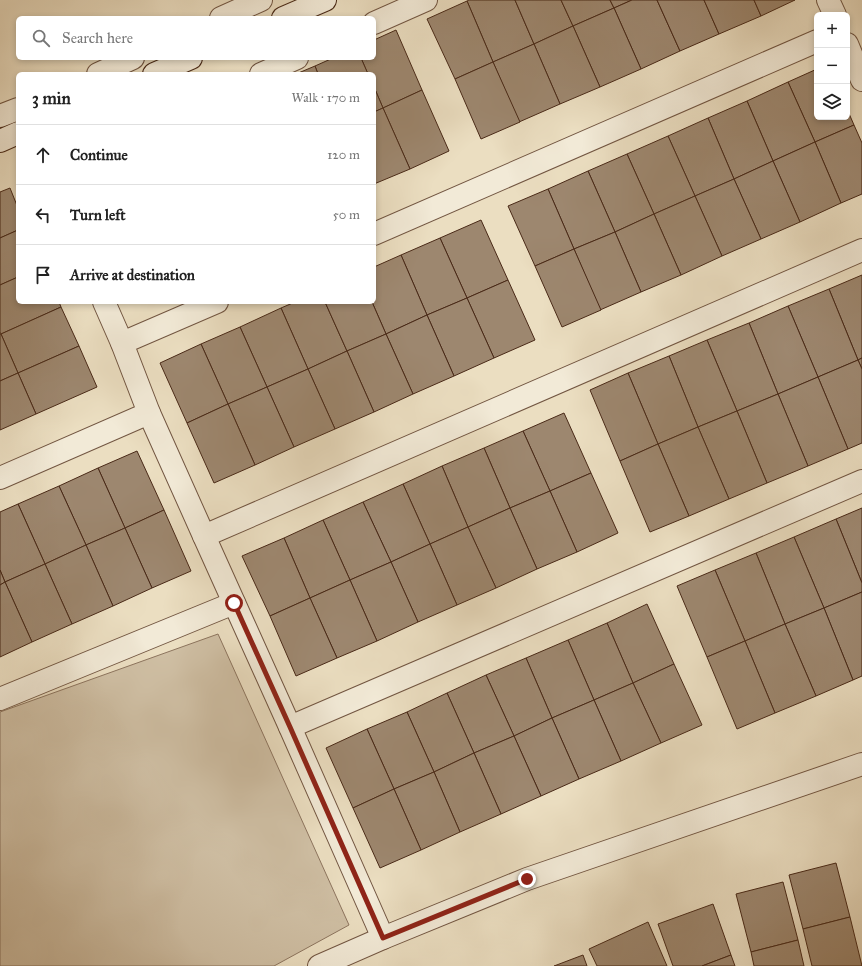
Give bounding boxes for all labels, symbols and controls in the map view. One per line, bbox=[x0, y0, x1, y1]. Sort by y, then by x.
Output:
map controls bbox=[814, 12, 850, 120]
button: + bbox=[814, 12, 850, 48]
search box bbox=[16, 16, 376, 60]
icon: search bbox=[30, 27, 52, 49]
text: Search here bbox=[62, 29, 133, 47]
button: − bbox=[814, 48, 850, 84]
button: layers bbox=[814, 84, 850, 120]
text: 3 min bbox=[32, 88, 71, 109]
text: Walk · 170 m bbox=[291, 90, 360, 106]
icon: ahead bbox=[32, 144, 54, 166]
text: Continue bbox=[70, 146, 128, 164]
text: 120 m bbox=[327, 147, 360, 163]
icon: left bbox=[32, 204, 54, 226]
text: Turn left bbox=[70, 206, 126, 224]
text: 50 m bbox=[333, 207, 360, 223]
icon: arrive bbox=[32, 264, 54, 286]
text: Arrive at destination bbox=[70, 266, 195, 284]
route start bbox=[225, 594, 243, 612]
route end bbox=[518, 870, 536, 888]

